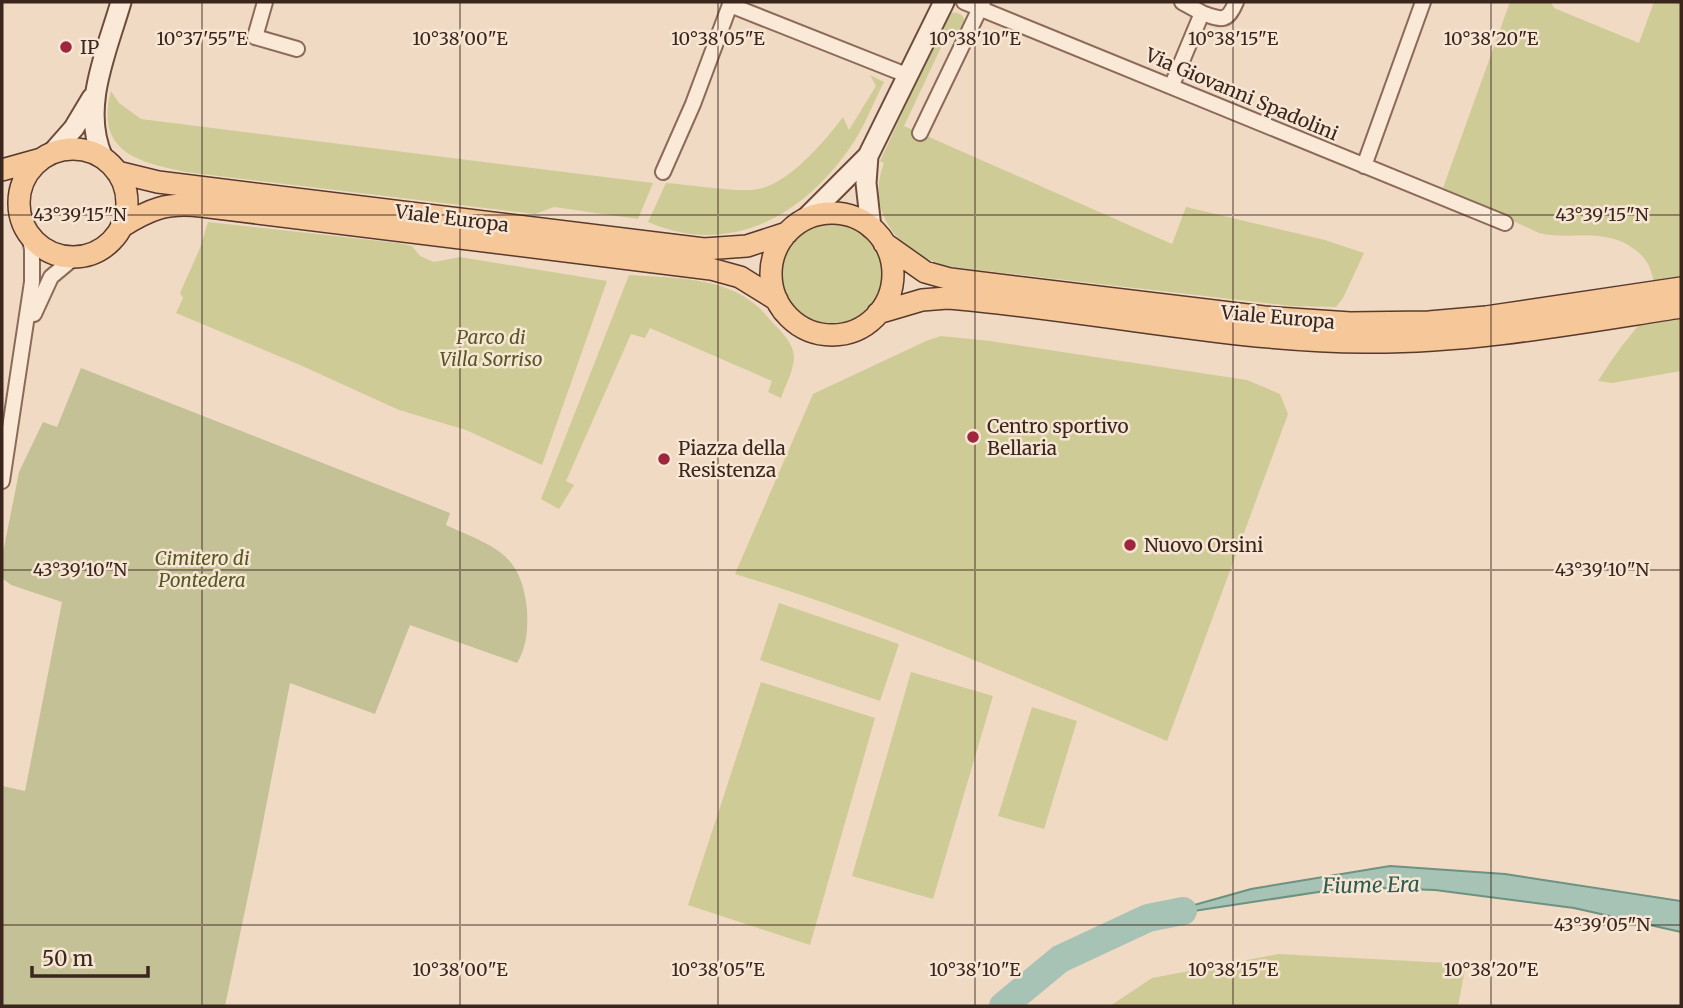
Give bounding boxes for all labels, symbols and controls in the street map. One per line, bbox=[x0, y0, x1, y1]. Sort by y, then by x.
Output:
text: 10°37'55"E bbox=[157, 27, 248, 50]
text: 10°38'00"E bbox=[412, 27, 508, 50]
text: 10°38'05"E bbox=[671, 27, 765, 50]
text: 10°38'10"E bbox=[929, 27, 1021, 50]
text: 10°38'15"E bbox=[1188, 27, 1279, 50]
text: 10°38'20"E bbox=[1444, 27, 1539, 50]
place label: IP bbox=[80, 35, 99, 59]
marker: IP bbox=[58, 39, 74, 55]
street label: Via Giovanni Spadolini bbox=[1141, 42, 1342, 146]
street label: Viale Europa bbox=[393, 199, 510, 237]
text: 43°39'15"N bbox=[33, 203, 127, 226]
text: 43°39'15"N bbox=[1555, 203, 1649, 226]
street label: Viale Europa bbox=[1219, 300, 1336, 334]
park label: Parco di Villa Sorriso bbox=[439, 325, 543, 371]
place label: Centro sportivo Bellaria bbox=[987, 414, 1129, 460]
marker: Centro sportivo Bellaria bbox=[965, 429, 981, 445]
place label: Piazza della Resistenza bbox=[678, 436, 786, 482]
marker: Piazza della Resistenza bbox=[656, 451, 672, 467]
place label: Nuovo Orsini bbox=[1144, 533, 1263, 557]
marker: Nuovo Orsini bbox=[1122, 537, 1138, 553]
park label: Cimitero di Pontedera bbox=[154, 546, 250, 592]
text: 43°39'10"N bbox=[33, 558, 127, 581]
text: 43°39'10"N bbox=[1555, 558, 1649, 581]
water label: Fiume Era bbox=[1321, 871, 1420, 899]
text: 43°39'05"N bbox=[1554, 913, 1650, 936]
scale bar bbox=[32, 934, 147, 978]
text: 50 m bbox=[42, 945, 93, 972]
text: 10°38'00"E bbox=[412, 958, 508, 981]
text: 10°38'05"E bbox=[671, 958, 765, 981]
text: 10°38'10"E bbox=[929, 958, 1021, 981]
text: 10°38'15"E bbox=[1188, 958, 1279, 981]
text: 10°38'20"E bbox=[1444, 958, 1539, 981]

